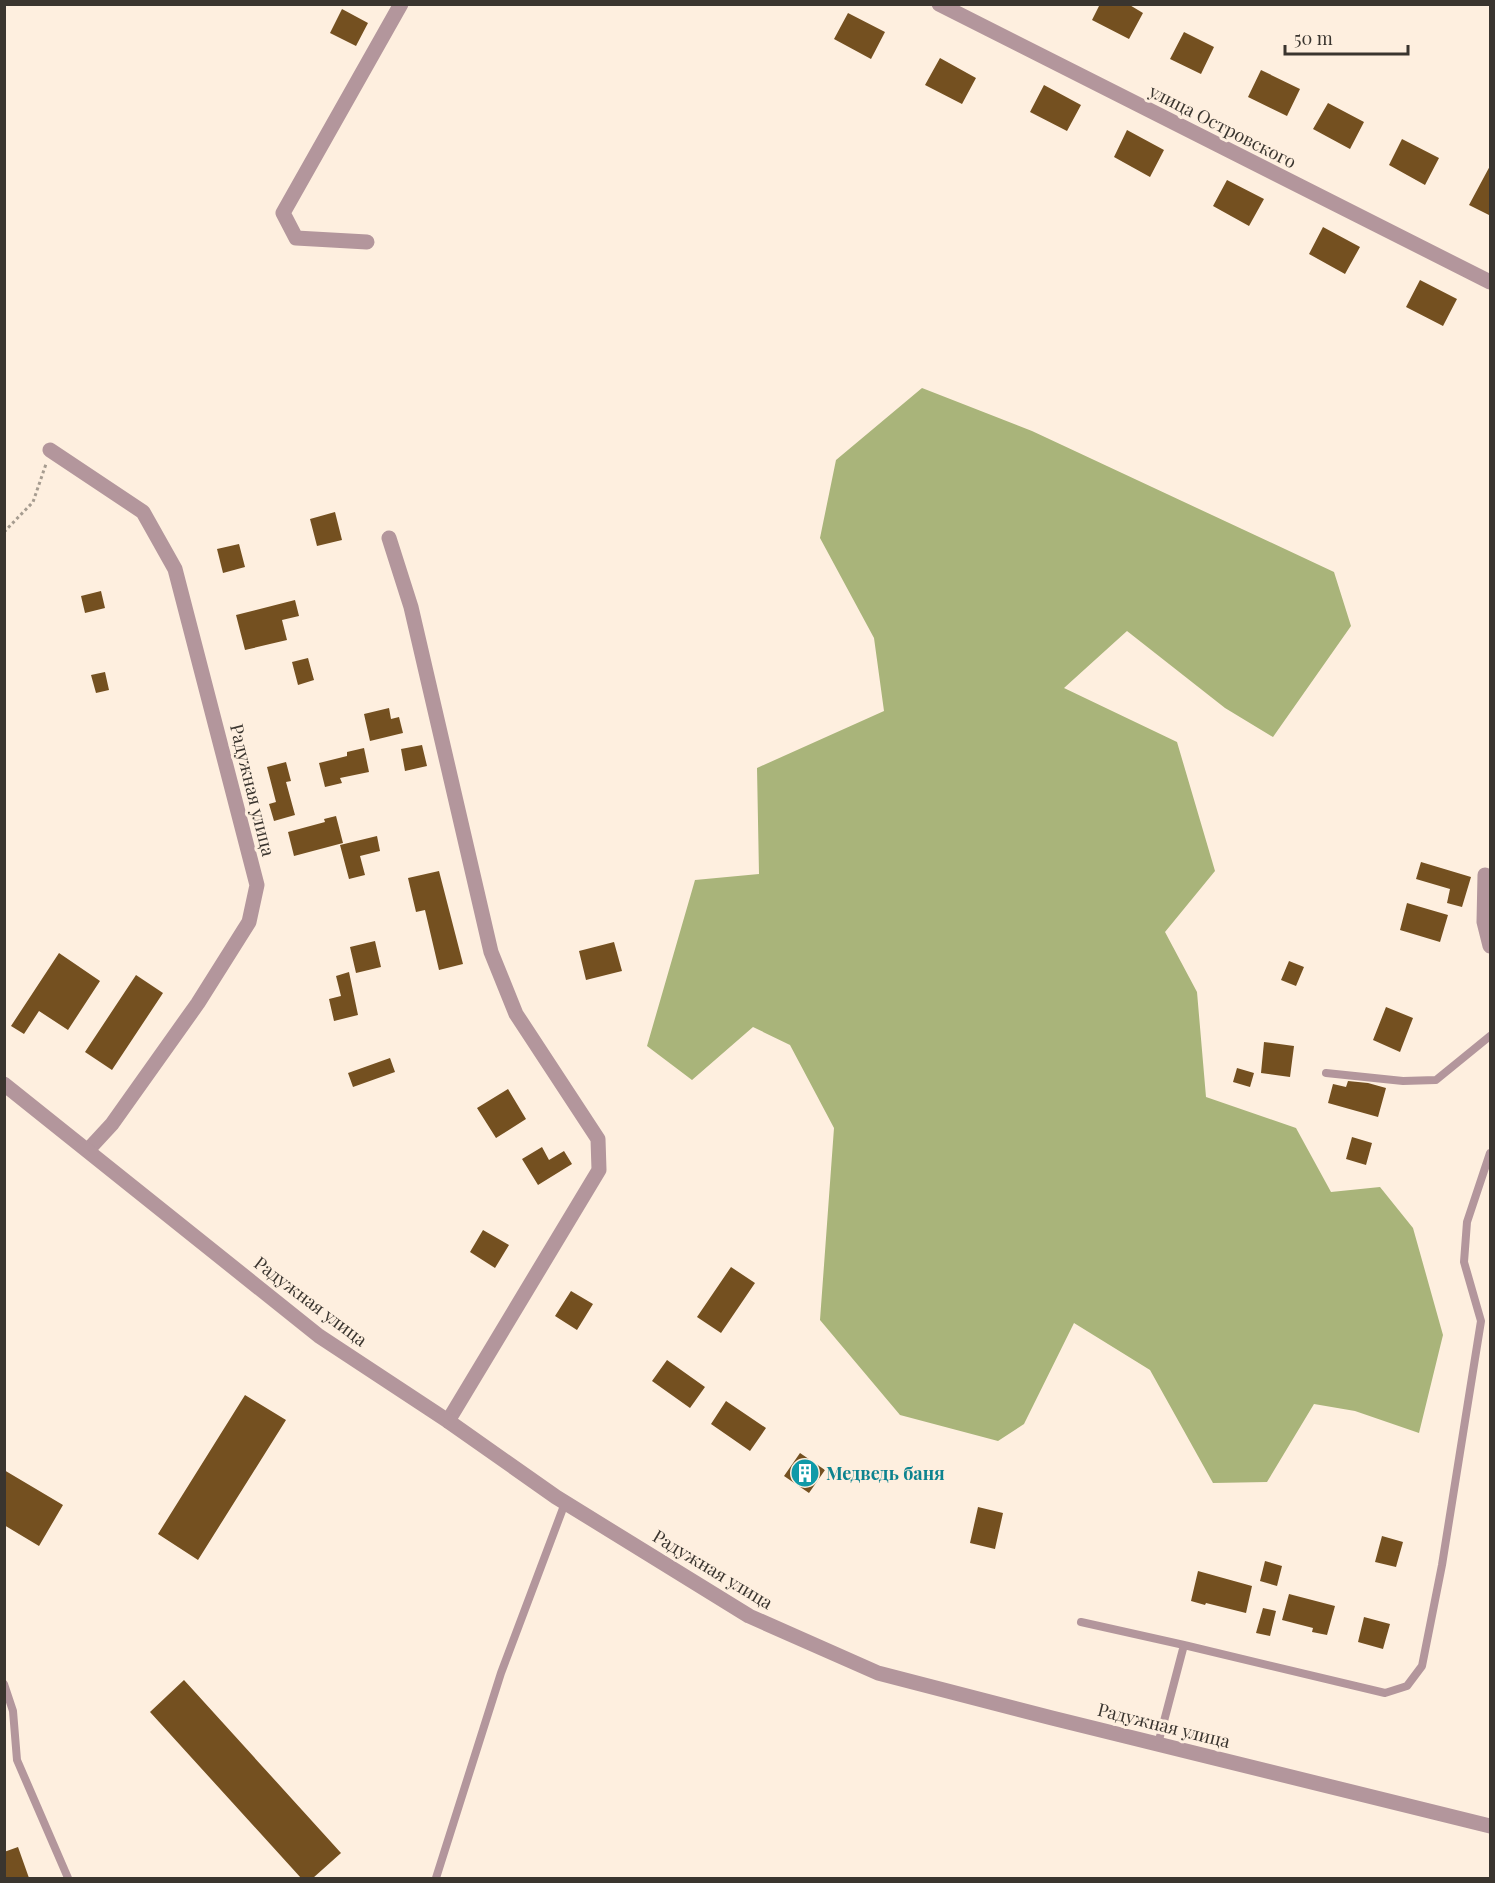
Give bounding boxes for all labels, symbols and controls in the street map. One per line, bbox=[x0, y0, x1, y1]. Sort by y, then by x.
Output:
scale bar bbox=[1285, 18, 1408, 56]
text: 50 m bbox=[1294, 26, 1333, 50]
street label: улица Островского bbox=[1144, 78, 1301, 174]
street label: Радужная улица bbox=[225, 721, 281, 859]
street label: Радужная улица bbox=[250, 1251, 372, 1351]
building icon: Медведь баня bbox=[789, 1457, 821, 1489]
place label: Медведь баня bbox=[826, 1461, 945, 1485]
street label: Радужная улица bbox=[649, 1524, 777, 1614]
street label: Радужная улица bbox=[1095, 1697, 1233, 1753]

